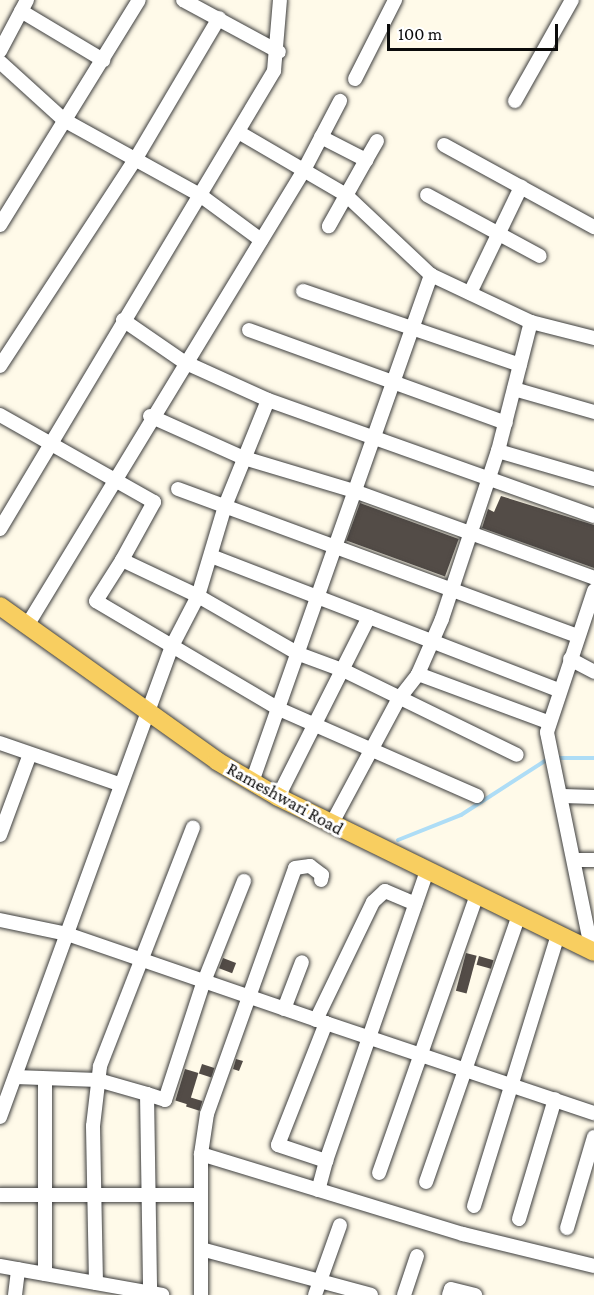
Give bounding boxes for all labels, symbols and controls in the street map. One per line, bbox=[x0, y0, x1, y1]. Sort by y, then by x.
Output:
scale bar bbox=[390, 12, 561, 50]
text: 100 m bbox=[398, 24, 442, 44]
street label: Rameshwari Road bbox=[223, 758, 347, 840]

